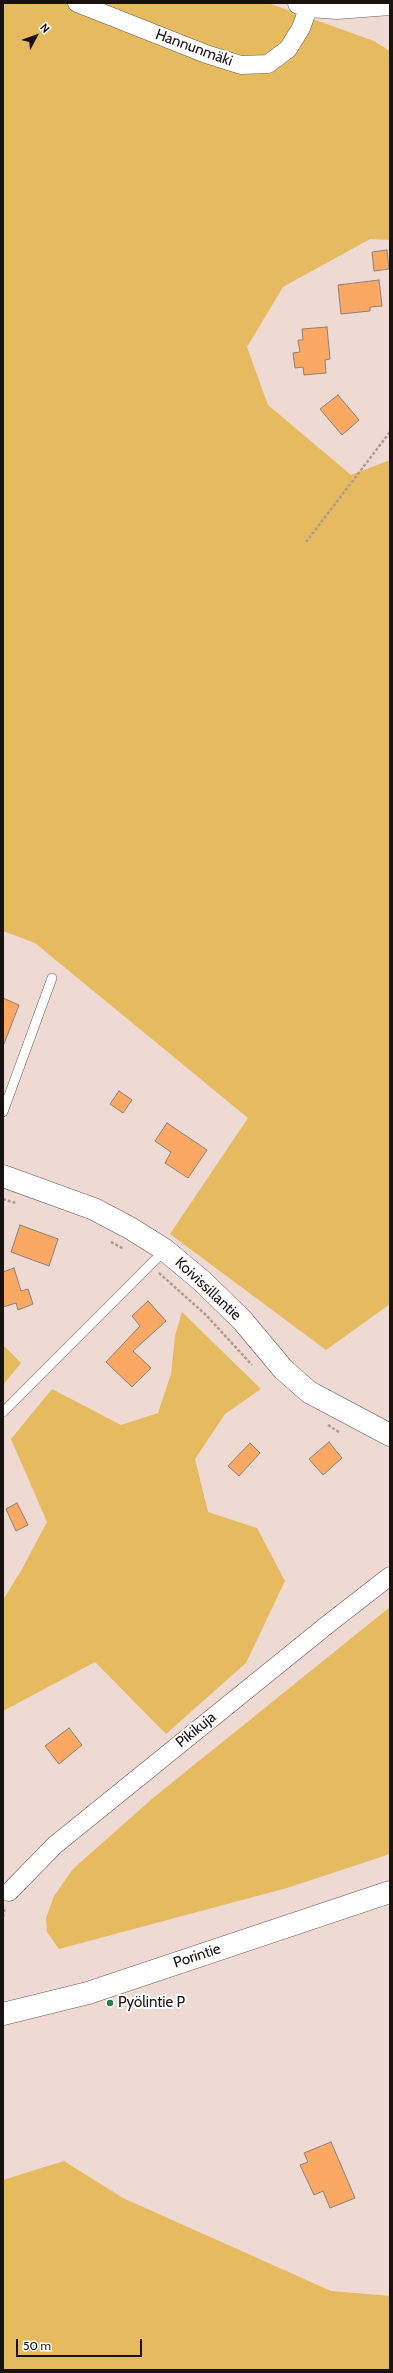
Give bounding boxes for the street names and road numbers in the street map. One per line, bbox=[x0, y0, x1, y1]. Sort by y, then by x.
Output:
street label: Hannunmäki bbox=[153, 26, 235, 70]
street label: Koivissillantie bbox=[171, 1254, 245, 1324]
street label: Pikikuja bbox=[172, 1708, 220, 1752]
street label: Porintie bbox=[171, 1940, 223, 1972]

